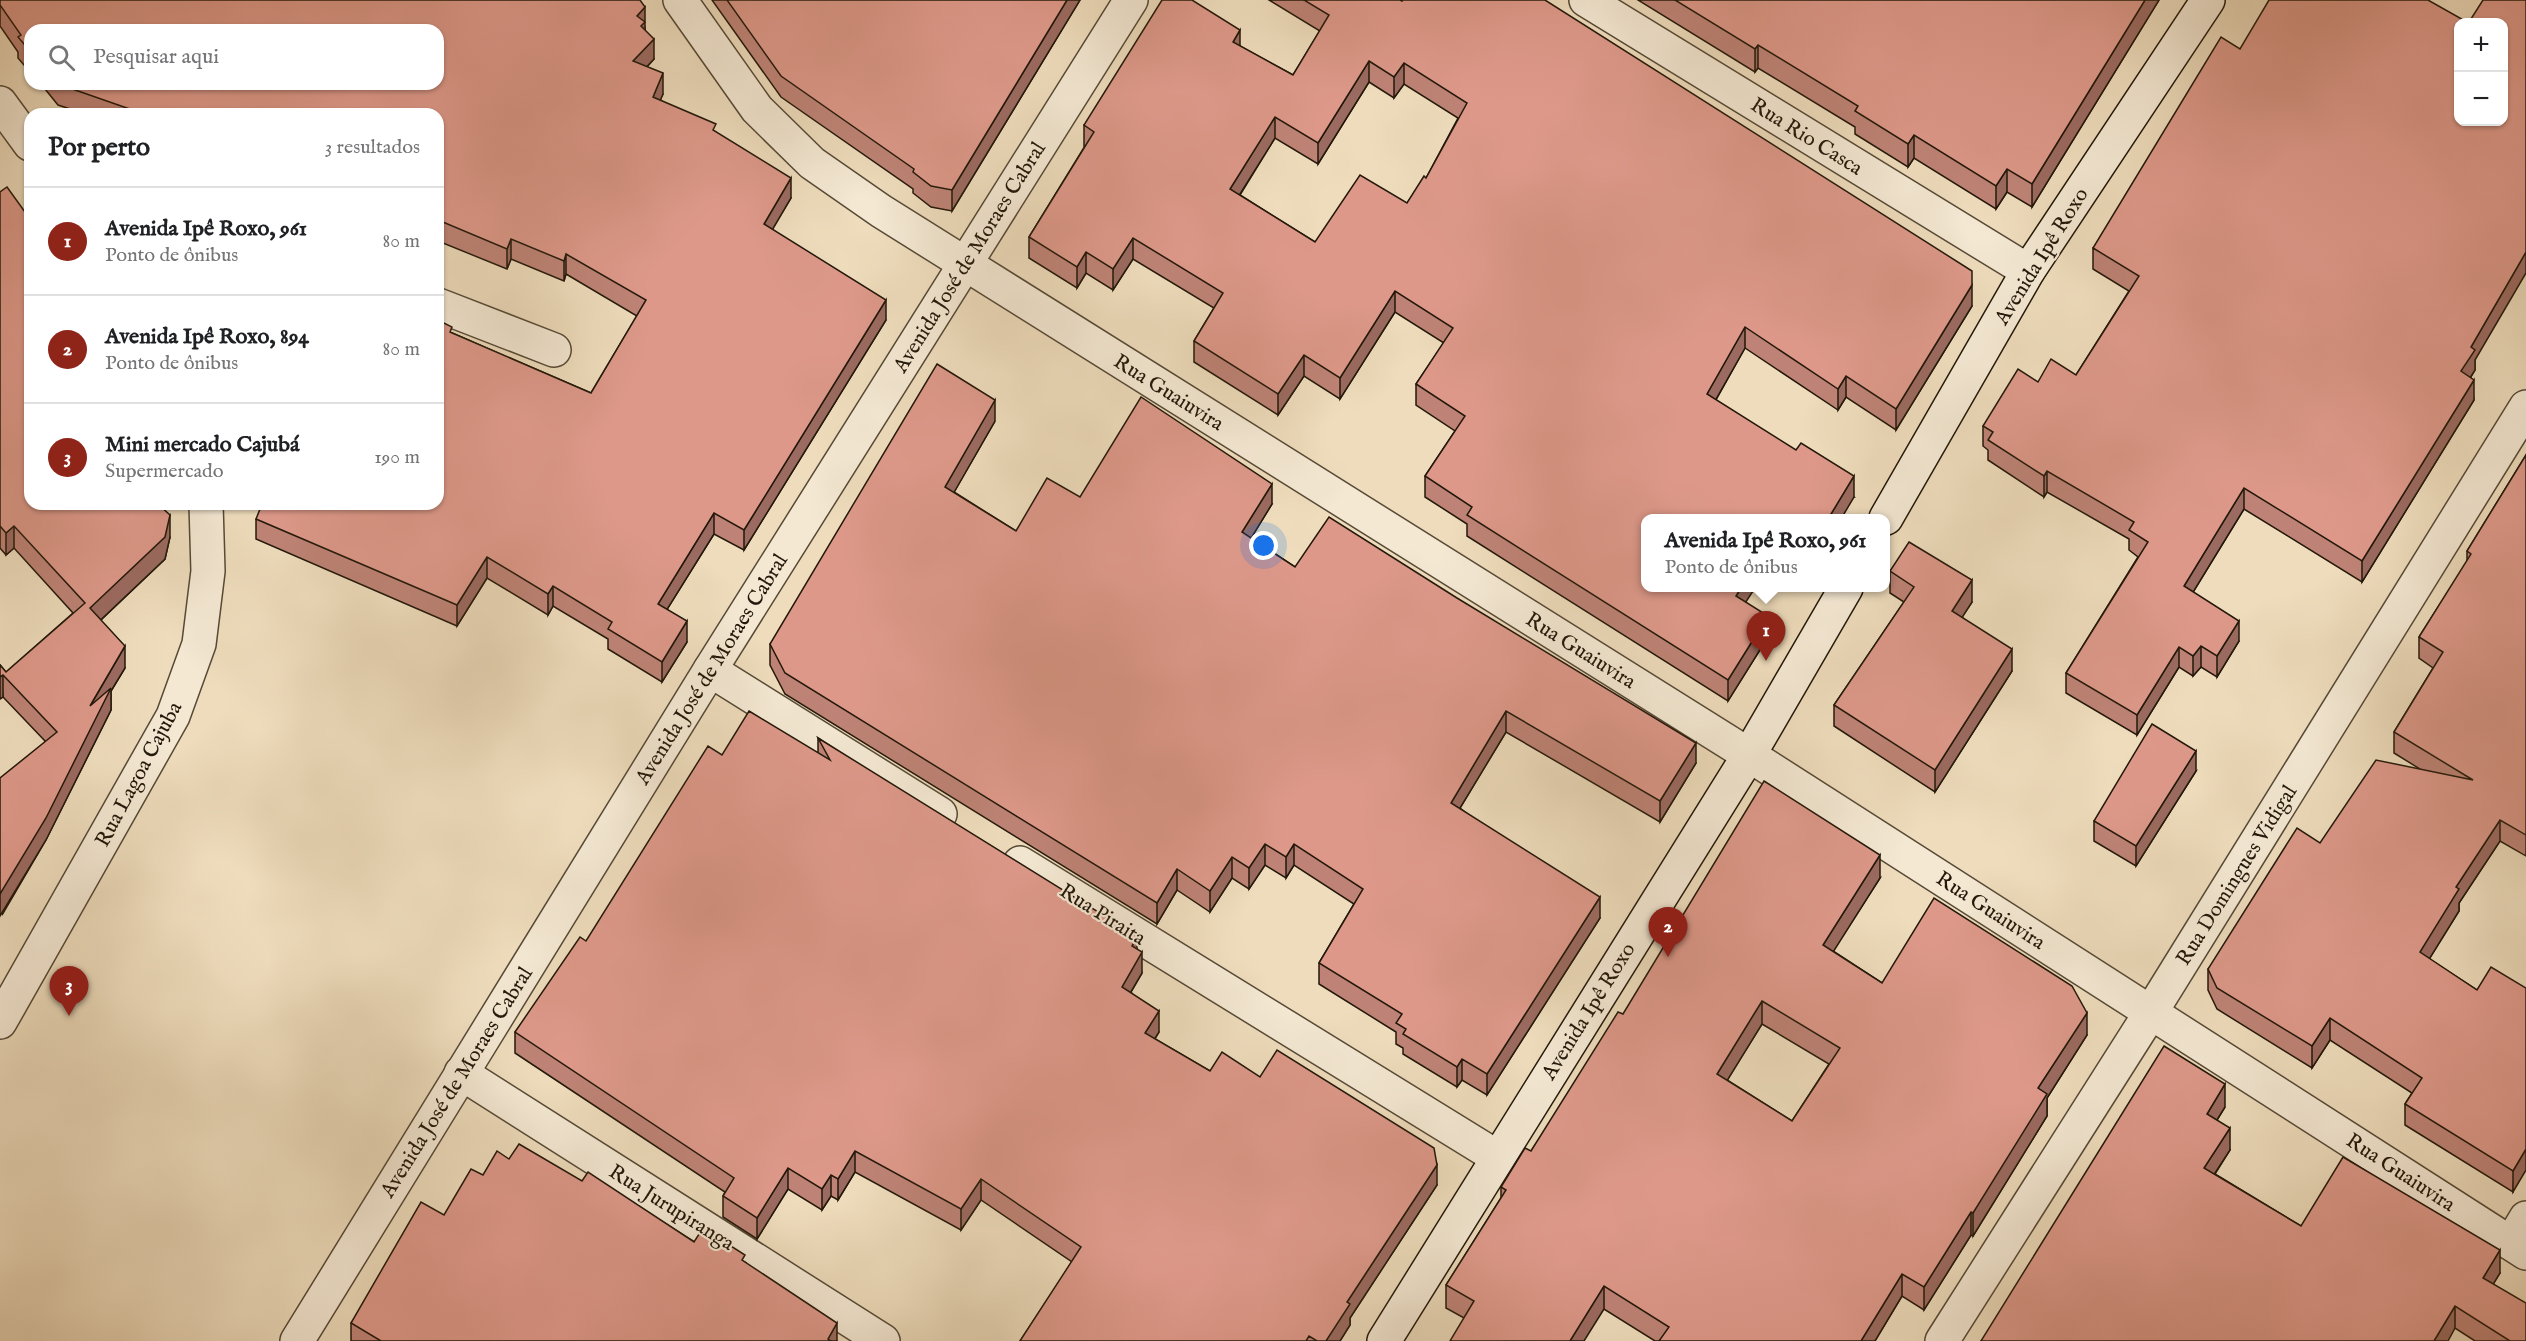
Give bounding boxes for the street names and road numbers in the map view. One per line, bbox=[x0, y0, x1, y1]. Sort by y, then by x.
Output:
street label: Rua Rio Casca bbox=[1745, 92, 1868, 183]
street label: Avenida José de Moraes Cabral bbox=[887, 137, 1053, 379]
street label: Avenida Ipê Roxo bbox=[1989, 183, 2095, 331]
street label: Rua Guaiuvira bbox=[1108, 349, 1229, 438]
street label: Avenida José de Moraes Cabral bbox=[629, 549, 795, 791]
street label: Rua Guaiuvira bbox=[1520, 607, 1641, 696]
street label: Rua Lagoa Cajuba bbox=[90, 696, 189, 852]
street label: Rua Domingues Vidigal bbox=[2171, 780, 2304, 971]
street label: Rua Guaiuvira bbox=[1930, 866, 2051, 957]
street label: Rua Piraita bbox=[1054, 878, 1151, 953]
street label: Avenida Ipê Roxo bbox=[1536, 938, 1642, 1086]
street label: Avenida José de Moraes Cabral bbox=[374, 962, 540, 1204]
street label: Rua Guaiuvira bbox=[2340, 1128, 2461, 1219]
street label: Rua Jurupiranga bbox=[603, 1159, 740, 1258]

